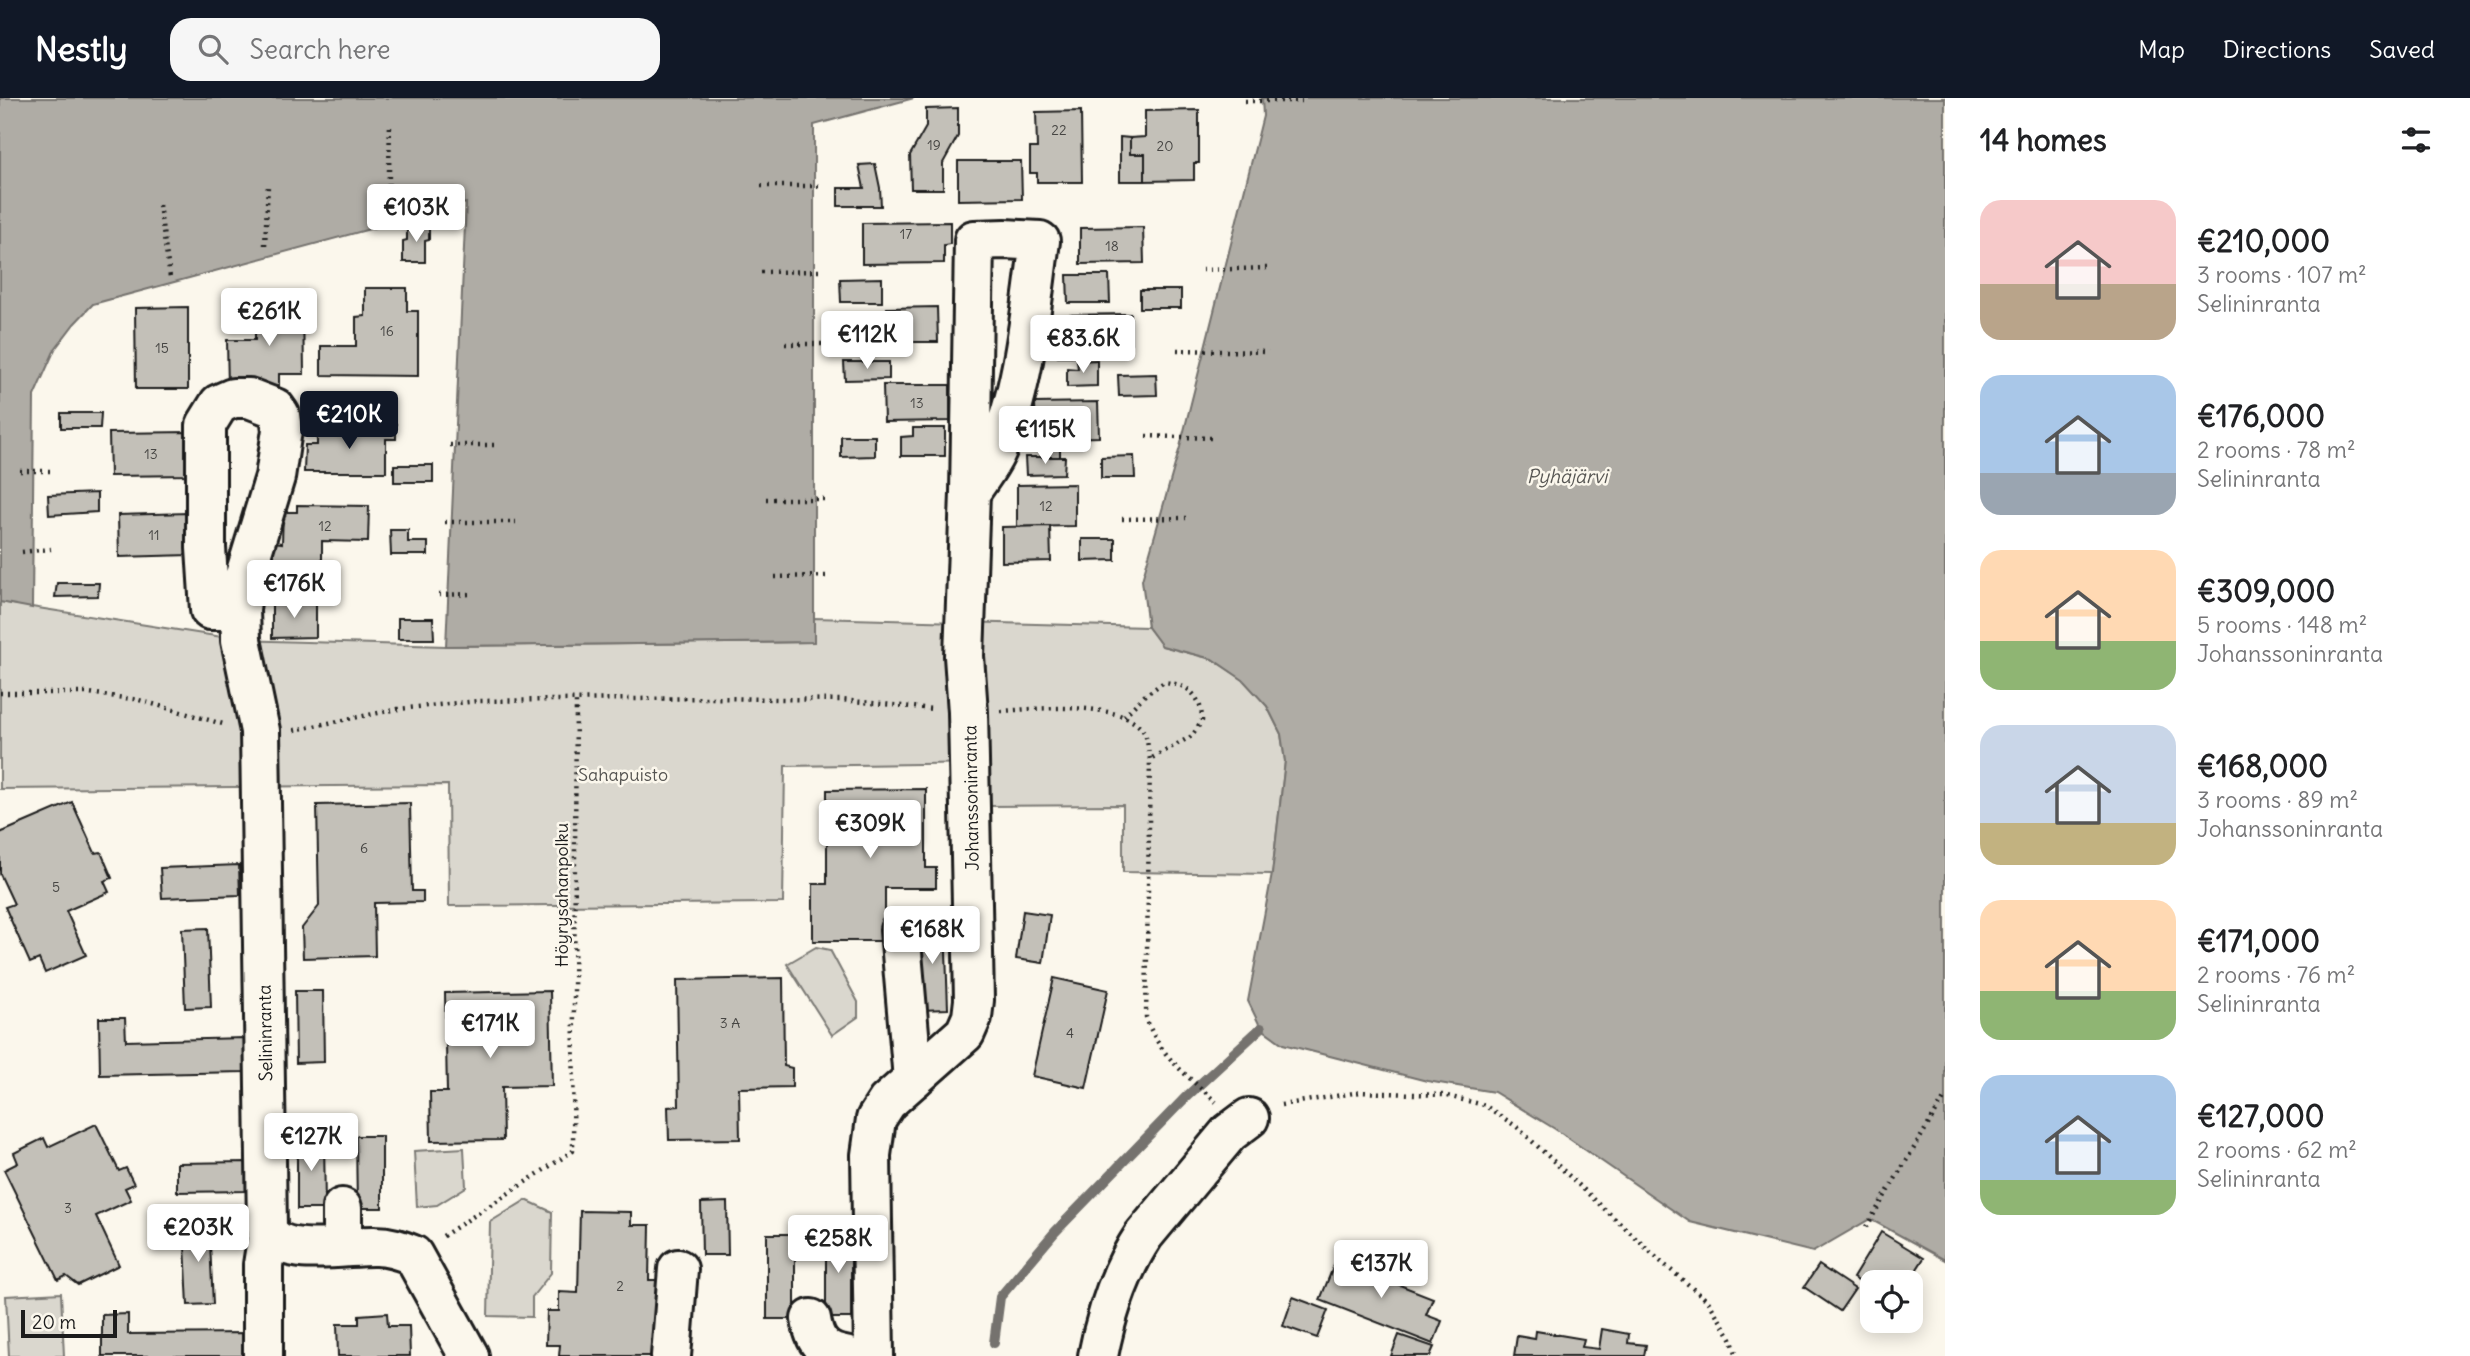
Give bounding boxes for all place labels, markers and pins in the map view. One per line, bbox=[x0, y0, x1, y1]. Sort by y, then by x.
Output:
pin: €103K bbox=[367, 184, 465, 244]
pin: €261K bbox=[220, 288, 318, 348]
pin: €112K bbox=[818, 312, 916, 371]
pin: €83.6K bbox=[1026, 316, 1140, 375]
pin: €210K bbox=[300, 392, 398, 451]
pin: €115K bbox=[996, 406, 1094, 466]
pin: €176K bbox=[245, 560, 343, 620]
pin: €309K bbox=[821, 800, 919, 860]
pin: €168K bbox=[883, 906, 981, 966]
pin: €171K bbox=[441, 1000, 539, 1060]
pin: €127K bbox=[262, 1114, 360, 1173]
pin: €203K bbox=[149, 1204, 247, 1264]
pin: €258K bbox=[789, 1216, 887, 1275]
pin: €137K bbox=[1332, 1240, 1430, 1300]

